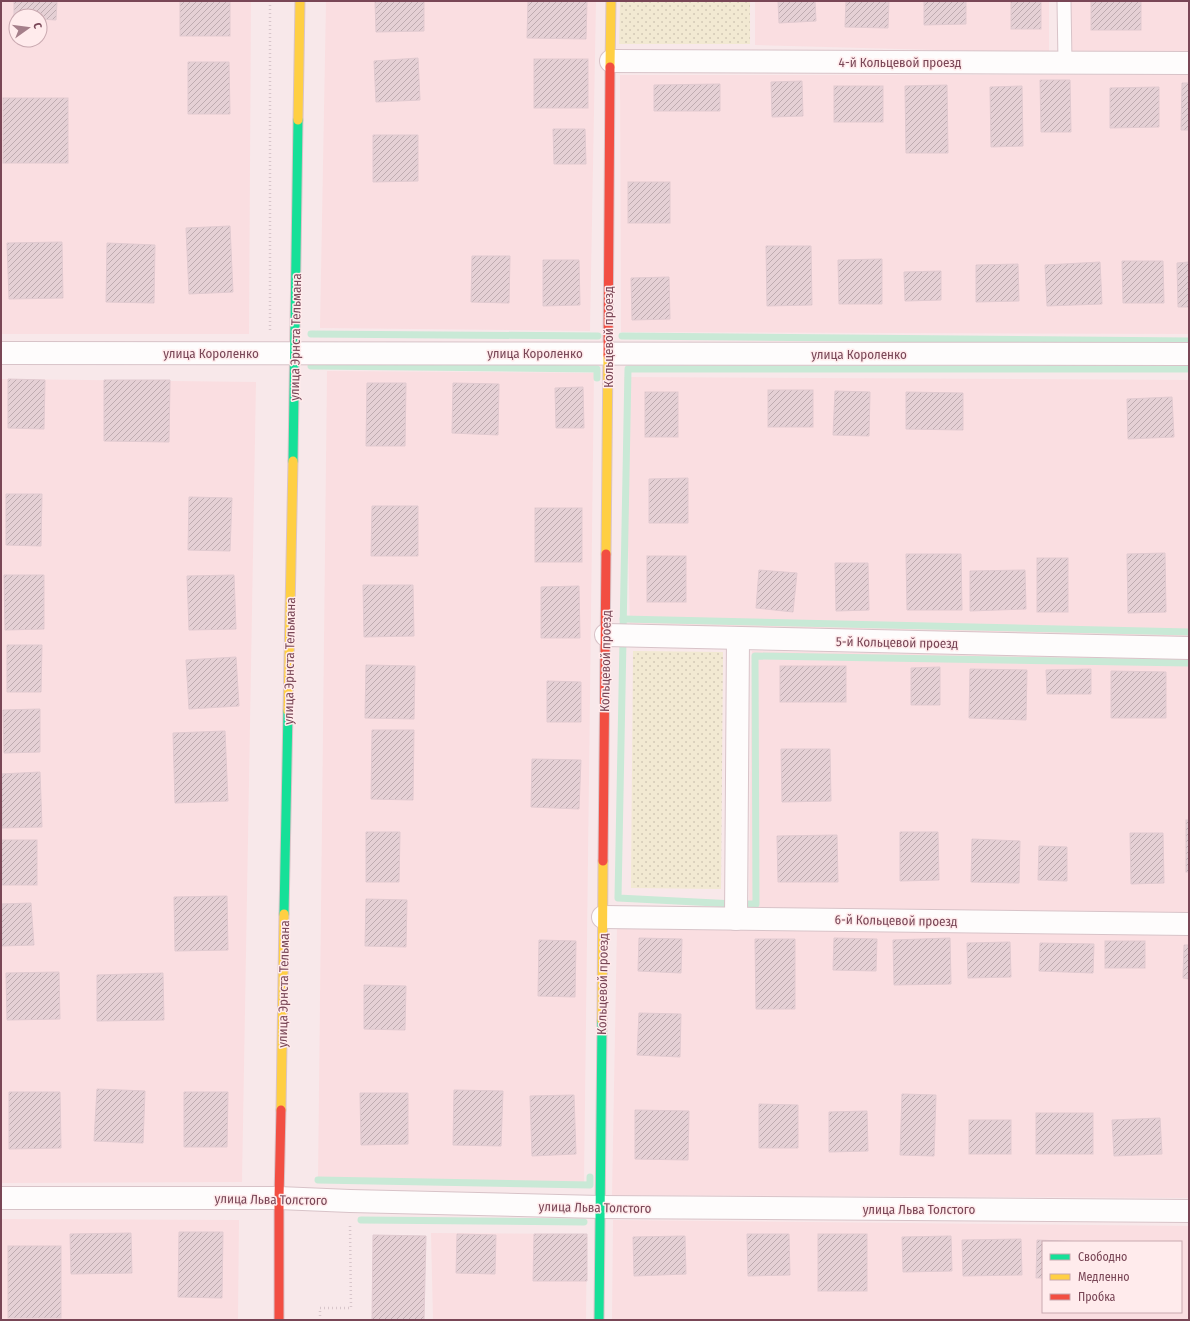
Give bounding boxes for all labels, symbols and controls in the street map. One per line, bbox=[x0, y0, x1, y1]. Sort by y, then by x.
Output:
north arrow bbox=[8, 8, 48, 48]
text: С bbox=[30, 21, 44, 30]
street label: 4-й Кольцевой проезд bbox=[839, 55, 962, 70]
street label: улица Эрнста Тельмана bbox=[287, 273, 304, 401]
street label: Кольцевой проезд bbox=[601, 286, 616, 388]
street label: улица Короленко bbox=[163, 346, 259, 361]
street label: улица Короленко bbox=[487, 346, 583, 361]
street label: улица Короленко bbox=[811, 347, 907, 362]
street label: улица Эрнста Тельмана bbox=[281, 597, 298, 725]
street label: Кольцевой проезд bbox=[597, 610, 614, 712]
street label: 5-й Кольцевой проезд bbox=[836, 634, 959, 651]
street label: 6-й Кольцевой проезд bbox=[834, 912, 958, 929]
street label: улица Эрнста Тельмана bbox=[275, 920, 292, 1048]
street label: Кольцевой проезд bbox=[594, 933, 611, 1035]
street label: улица Льва Толстого bbox=[215, 1191, 328, 1208]
street label: улица Льва Толстого bbox=[539, 1199, 652, 1216]
street label: улица Льва Толстого bbox=[863, 1202, 976, 1217]
legend bbox=[1042, 1241, 1182, 1313]
text: Свободно bbox=[1078, 1250, 1127, 1264]
text: Медленно bbox=[1078, 1270, 1130, 1284]
text: Пробка bbox=[1078, 1290, 1116, 1304]

